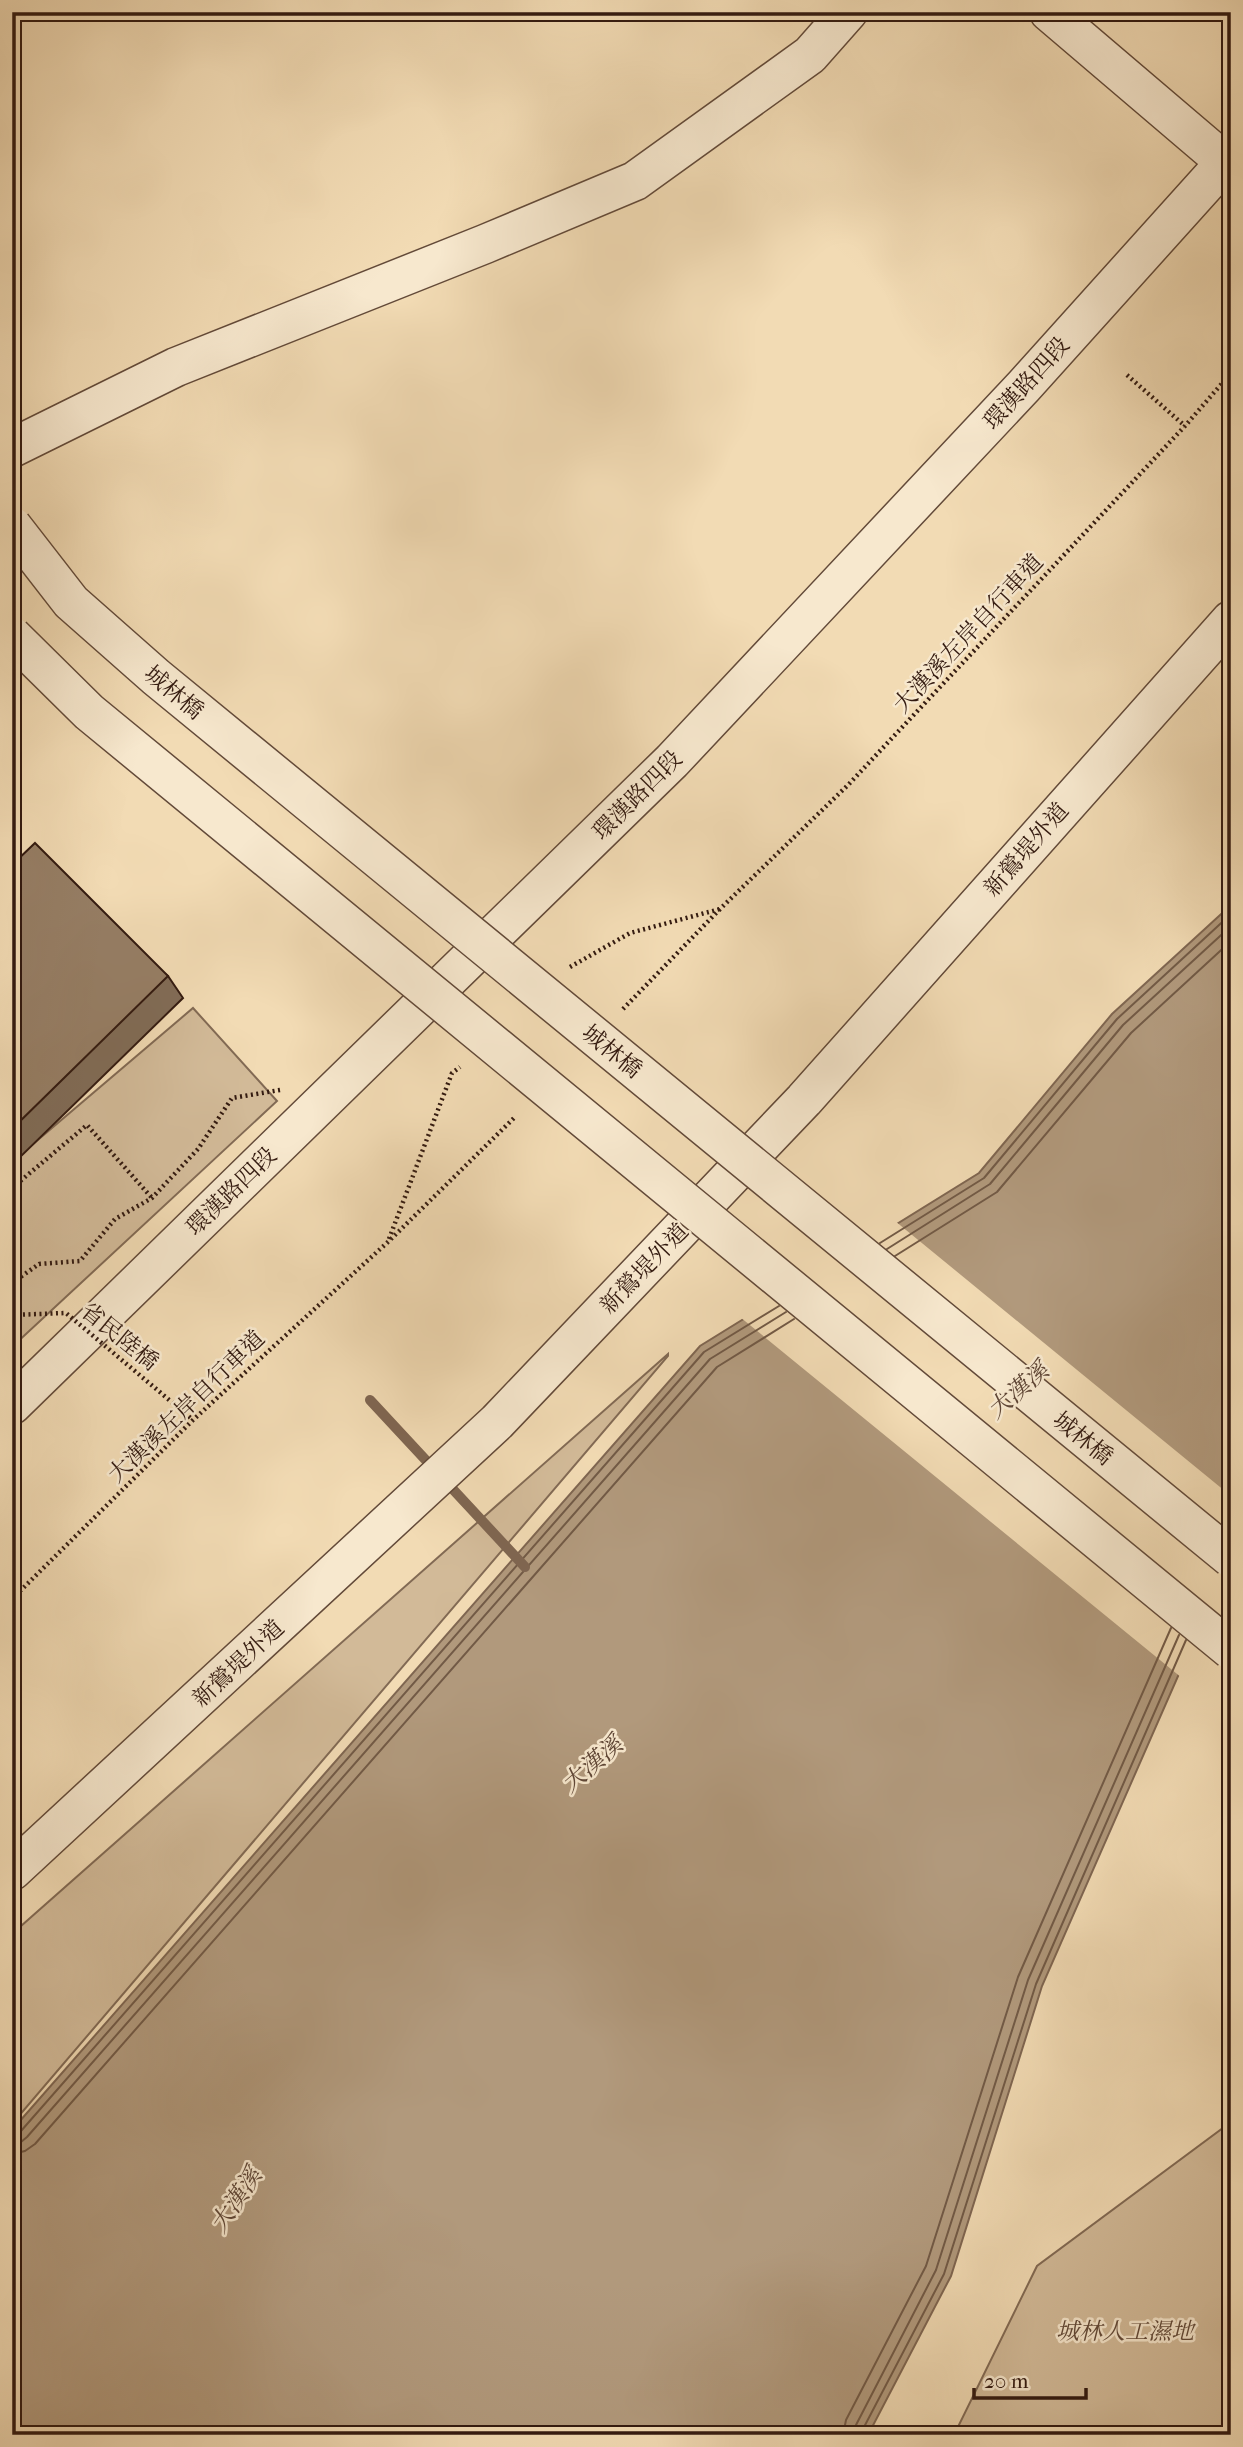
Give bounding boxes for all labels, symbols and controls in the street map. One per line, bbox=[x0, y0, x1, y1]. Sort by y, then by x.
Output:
street label: 環漢路四段 bbox=[978, 332, 1075, 435]
street label: 大漢溪左岸自行車道 bbox=[888, 548, 1049, 718]
street label: 城林橋 bbox=[139, 660, 209, 725]
street label: 環漢路四段 bbox=[587, 745, 688, 846]
street label: 新鶯堤外道 bbox=[978, 797, 1074, 902]
street label: 城林橋 bbox=[576, 1019, 647, 1084]
street label: 環漢路四段 bbox=[181, 1142, 282, 1241]
street label: 新鶯堤外道 bbox=[595, 1218, 694, 1319]
street label: 省民陸橋 bbox=[75, 1297, 164, 1376]
street label: 大漢溪左岸自行車道 bbox=[103, 1325, 270, 1488]
water label: 大漢溪 bbox=[982, 1354, 1057, 1424]
street label: 城林橋 bbox=[1047, 1406, 1118, 1471]
street label: 新鶯堤外道 bbox=[187, 1614, 290, 1712]
water label: 大漢溪 bbox=[556, 1728, 631, 1798]
water label: 大漢溪 bbox=[204, 2160, 269, 2238]
park label: 城林人工濕地 bbox=[1056, 2318, 1196, 2345]
scale bar bbox=[974, 2356, 1086, 2400]
text: 20 m bbox=[984, 2369, 1029, 2393]

